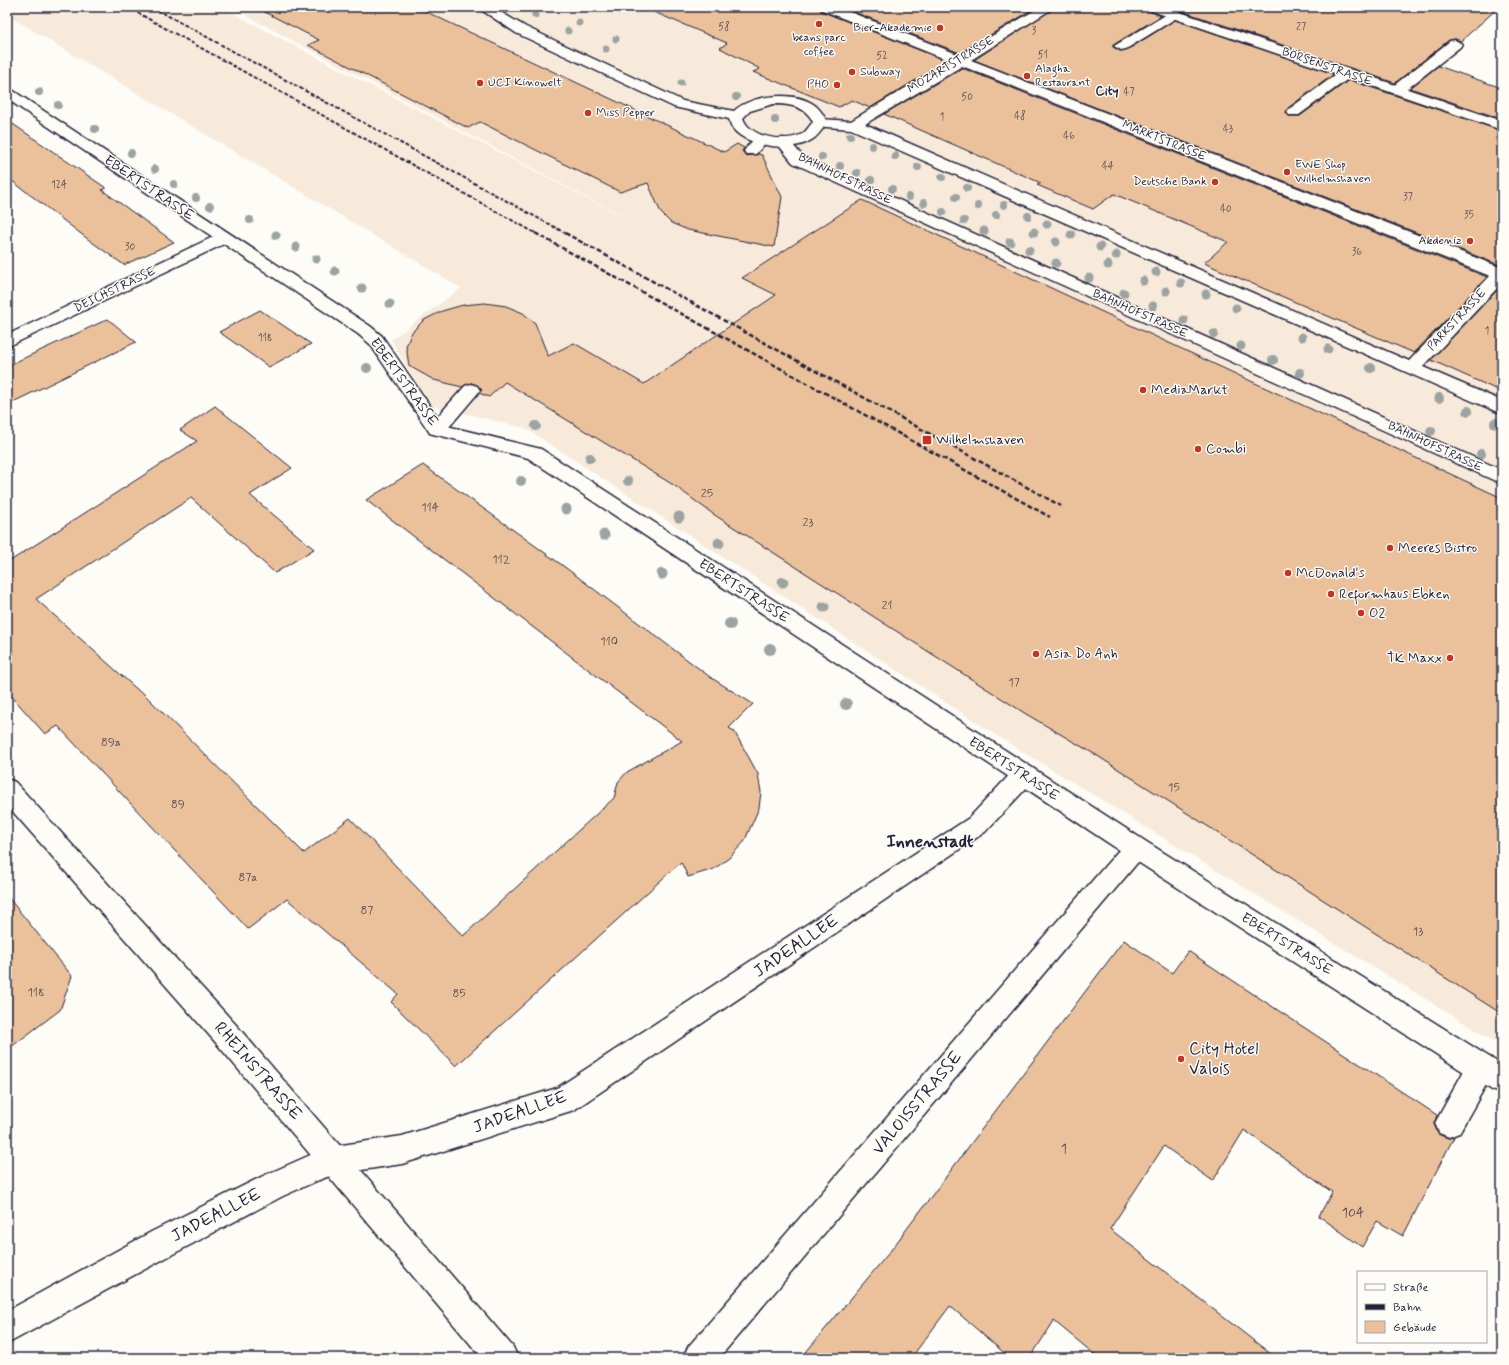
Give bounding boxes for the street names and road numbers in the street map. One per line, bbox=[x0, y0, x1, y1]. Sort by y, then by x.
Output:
street label: MOZARTSTRASSE bbox=[905, 33, 998, 97]
street label: BÖRSENSTRASSE bbox=[1280, 44, 1375, 90]
street label: MARKTSTRASSE bbox=[1120, 117, 1209, 165]
street label: BAHNHOFSTRASSE bbox=[795, 149, 895, 209]
street label: EBERTSTRASSE bbox=[101, 151, 197, 225]
street label: DEICHSTRASSE bbox=[72, 263, 159, 317]
street label: PARKSTRASSE bbox=[1424, 285, 1490, 355]
street label: BAHNHOFSTRASSE bbox=[1090, 286, 1191, 342]
street label: EBERTSTRASSE bbox=[366, 334, 442, 430]
street label: BAHNHOFSTRASSE bbox=[1385, 418, 1485, 476]
street label: EBERTSTRASSE bbox=[695, 555, 793, 627]
street label: EBERTSTRASSE bbox=[965, 733, 1063, 805]
street label: EBERTSTRASSE bbox=[1238, 909, 1336, 979]
street label: JADEALLEE bbox=[749, 910, 843, 982]
street label: RHEINSTRASSE bbox=[209, 1017, 307, 1125]
street label: VALOISSTRASSE bbox=[867, 1047, 967, 1159]
street label: JADEALLEE bbox=[470, 1086, 570, 1138]
street label: JADEALLEE bbox=[167, 1183, 265, 1247]

